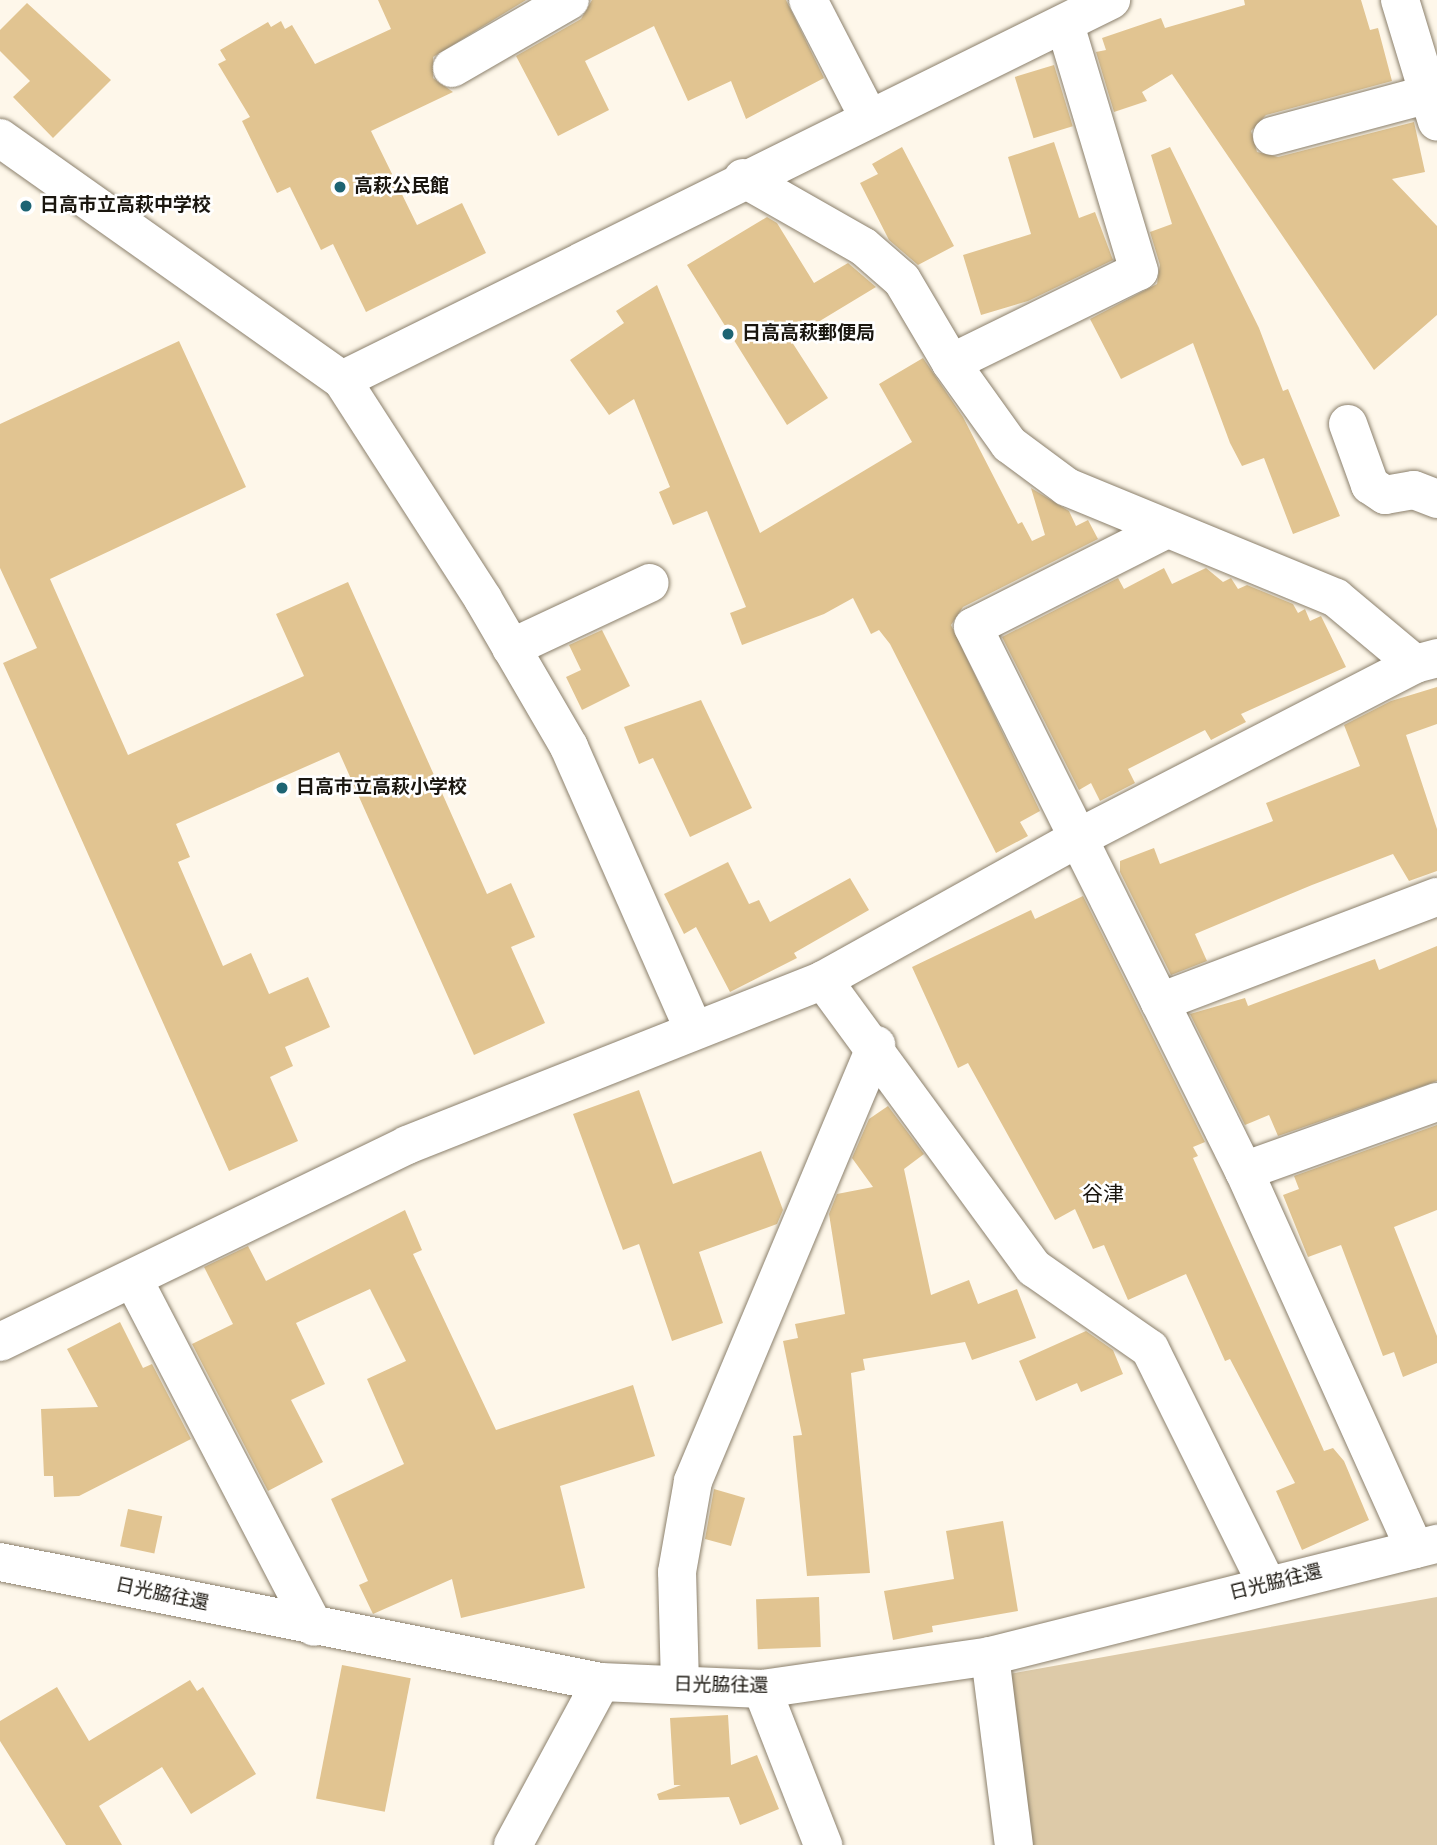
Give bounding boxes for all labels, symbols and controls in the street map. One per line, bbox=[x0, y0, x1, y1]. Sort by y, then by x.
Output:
place label: 高萩公民館 bbox=[354, 176, 449, 198]
marker: 高萩公民館 bbox=[332, 179, 348, 195]
place label: 日高市立高萩中学校 bbox=[40, 195, 211, 217]
marker: 日高市立高萩中学校 bbox=[18, 198, 34, 214]
place label: 日高高萩郵便局 bbox=[742, 323, 875, 345]
marker: 日高高萩郵便局 bbox=[720, 326, 736, 342]
place label: 日高市立高萩小学校 bbox=[296, 777, 467, 799]
marker: 日高市立高萩小学校 bbox=[274, 780, 290, 796]
district label: 谷津 bbox=[1082, 1181, 1124, 1207]
street label: 日光脇往還 bbox=[1227, 1560, 1325, 1606]
street label: 日光脇往還 bbox=[113, 1574, 211, 1616]
street label: 日光脇往還 bbox=[673, 1674, 769, 1698]

